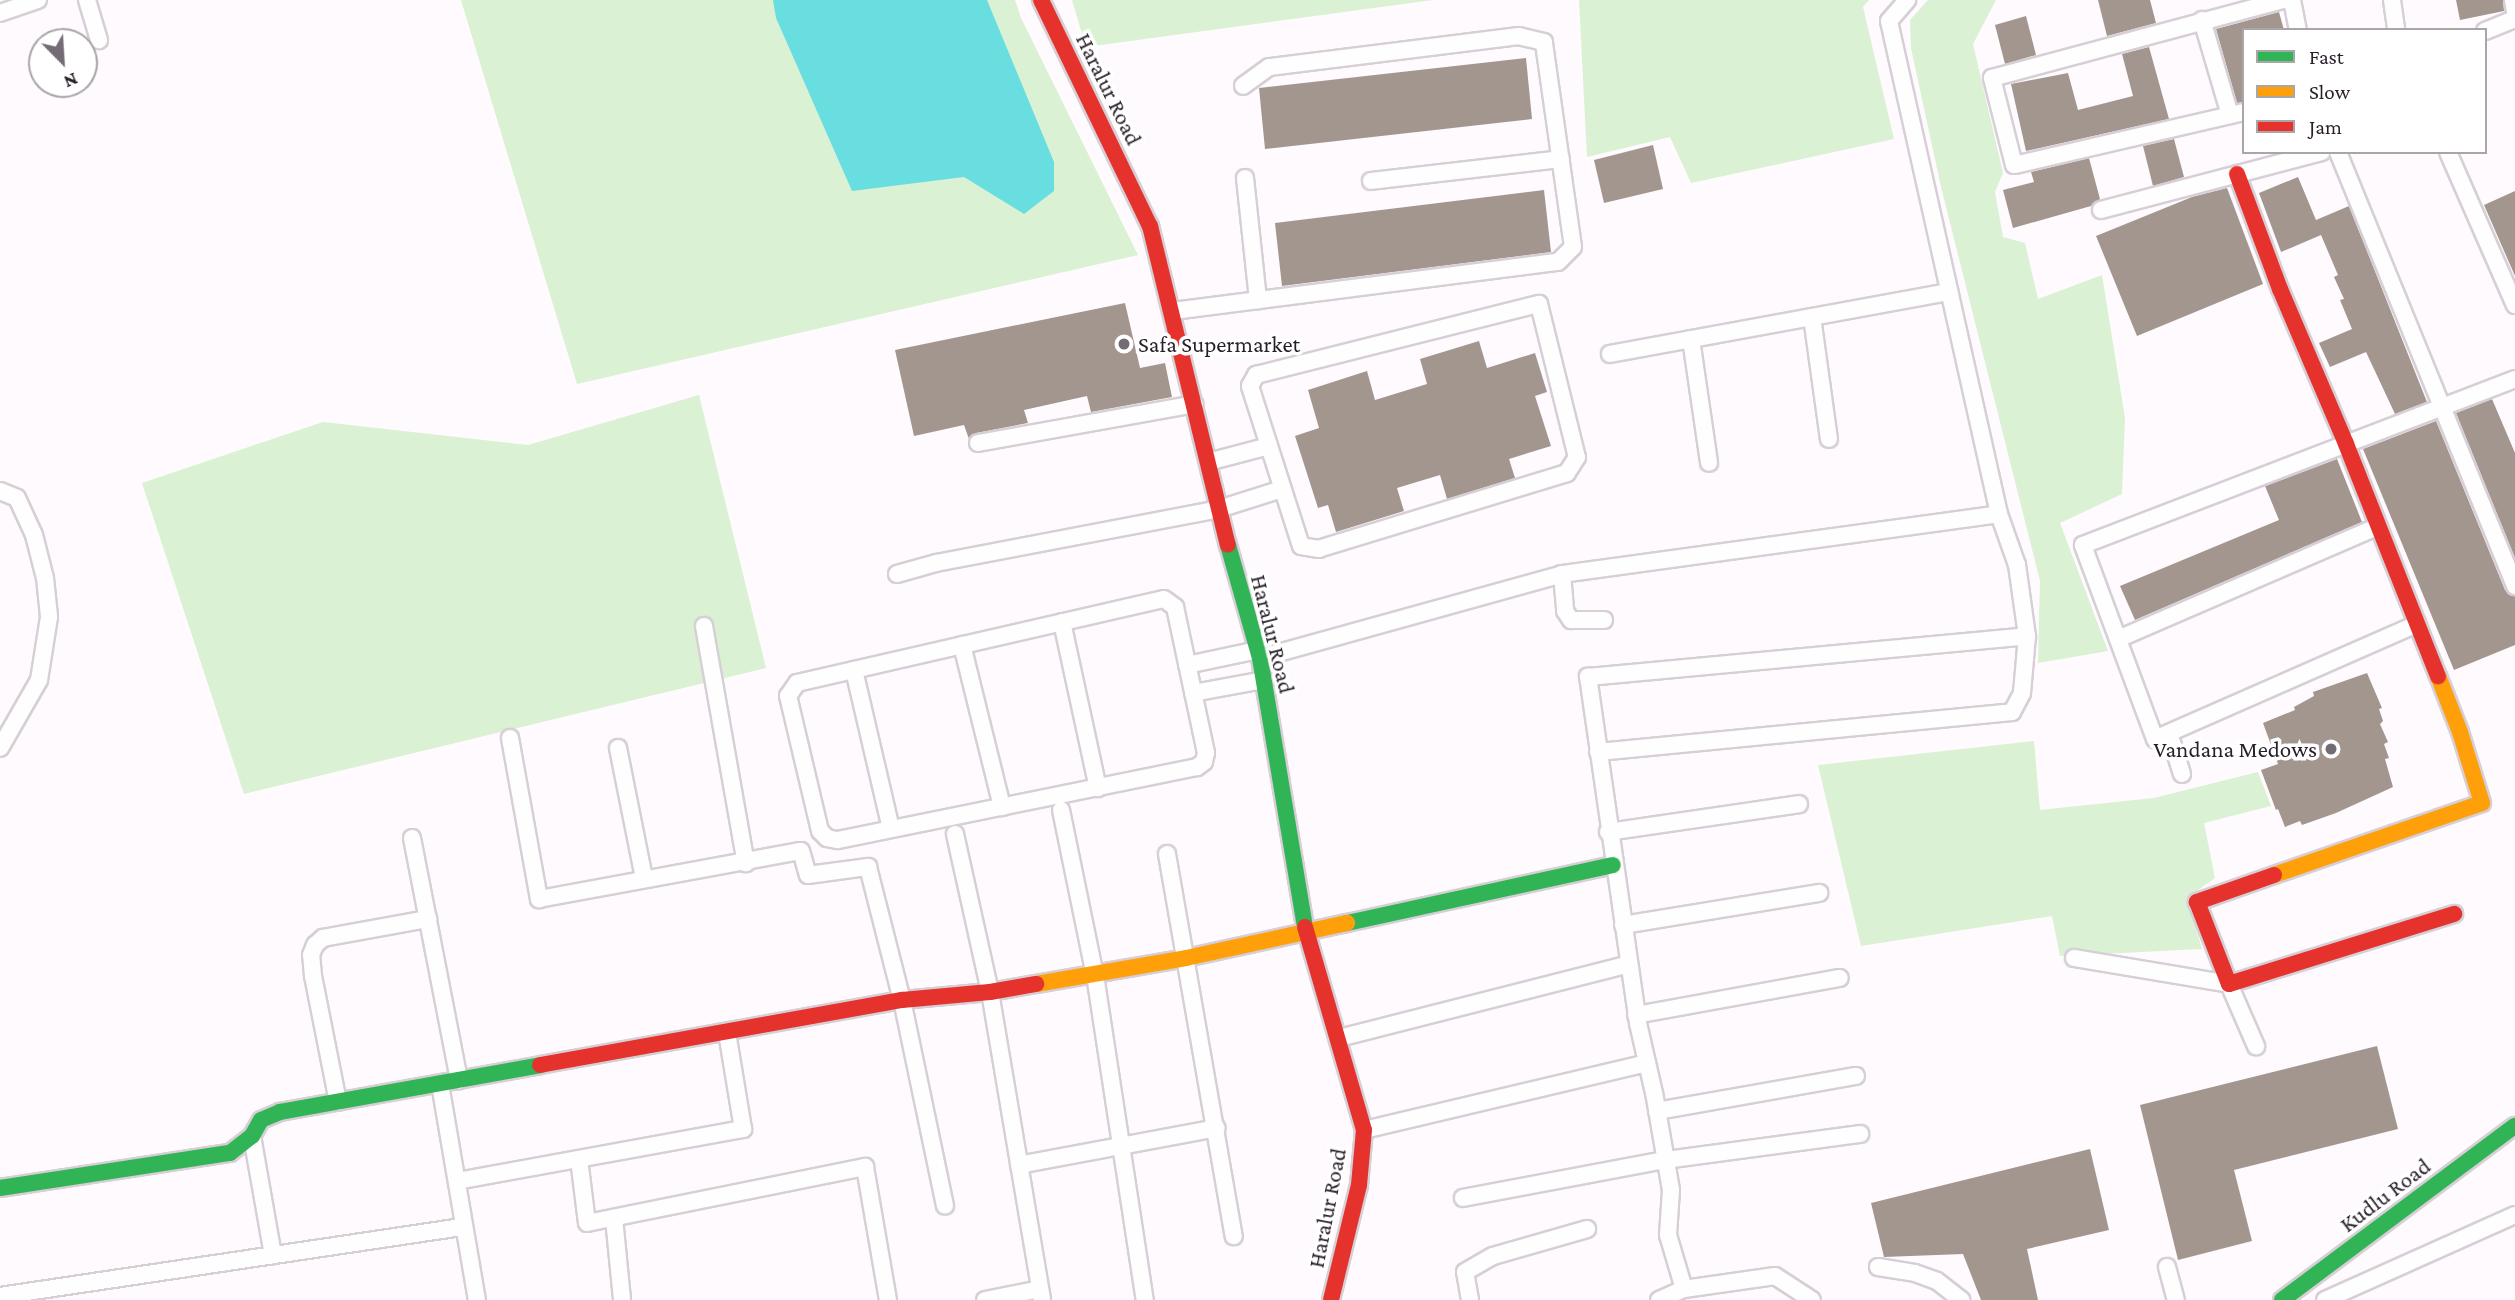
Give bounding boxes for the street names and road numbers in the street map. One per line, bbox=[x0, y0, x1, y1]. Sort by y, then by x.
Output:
street label: Haralur Road bbox=[1070, 28, 1148, 150]
street label: Haralur Road bbox=[1245, 572, 1301, 696]
street label: Haralur Road bbox=[1302, 1146, 1352, 1270]
street label: Kudlu Road bbox=[2334, 1152, 2436, 1238]

